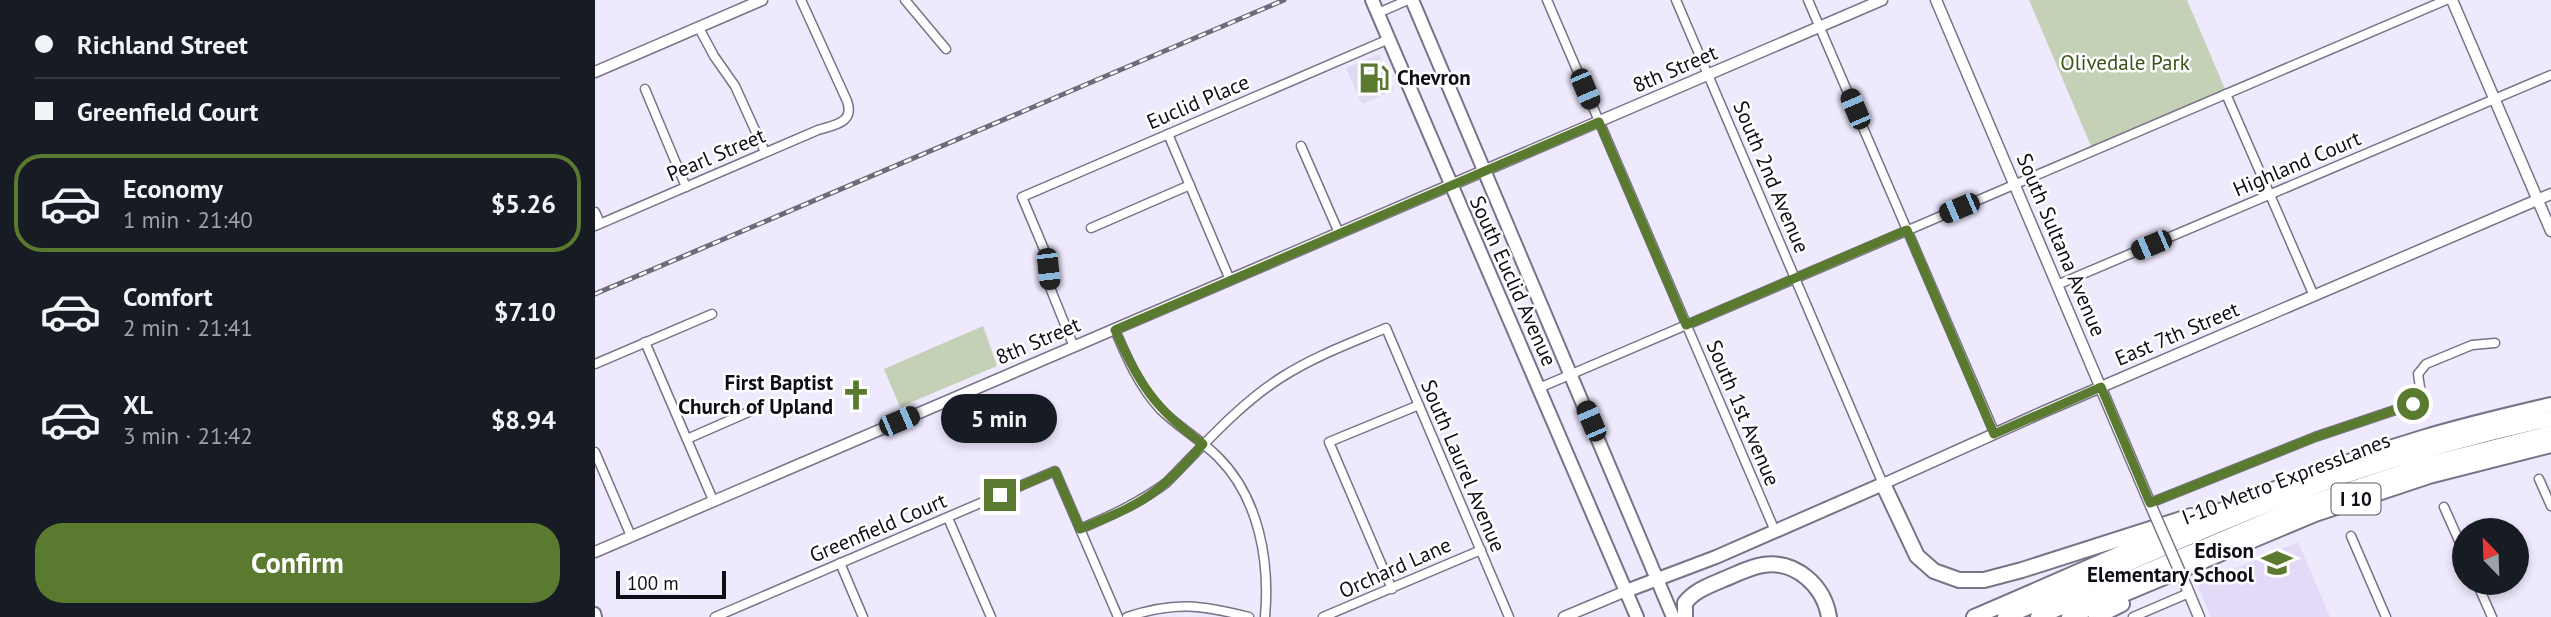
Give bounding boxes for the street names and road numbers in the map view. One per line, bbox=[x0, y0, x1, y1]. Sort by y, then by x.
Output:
street label: 8th Street bbox=[1628, 39, 1721, 98]
street label: Euclid Place bbox=[1143, 68, 1253, 135]
street label: South 2nd Avenue bbox=[1727, 97, 1816, 257]
street label: Pearl Street bbox=[662, 122, 769, 187]
street label: Highland Court bbox=[2229, 125, 2365, 203]
street label: South Sultana Avenue bbox=[2011, 149, 2112, 341]
street label: South Euclid Avenue bbox=[1464, 191, 1563, 370]
street label: East 7th Street bbox=[2111, 295, 2243, 372]
street label: 8th Street bbox=[991, 311, 1084, 370]
street label: South 1st Avenue bbox=[1701, 336, 1786, 490]
street label: South Laurel Avenue bbox=[1415, 376, 1512, 556]
street label: I-10 Metro ExpressLanes bbox=[2178, 426, 2394, 531]
road number: I 10 bbox=[2331, 484, 2381, 514]
street label: Greenfield Court bbox=[805, 487, 950, 569]
street label: Orchard Lane bbox=[1335, 531, 1455, 604]

